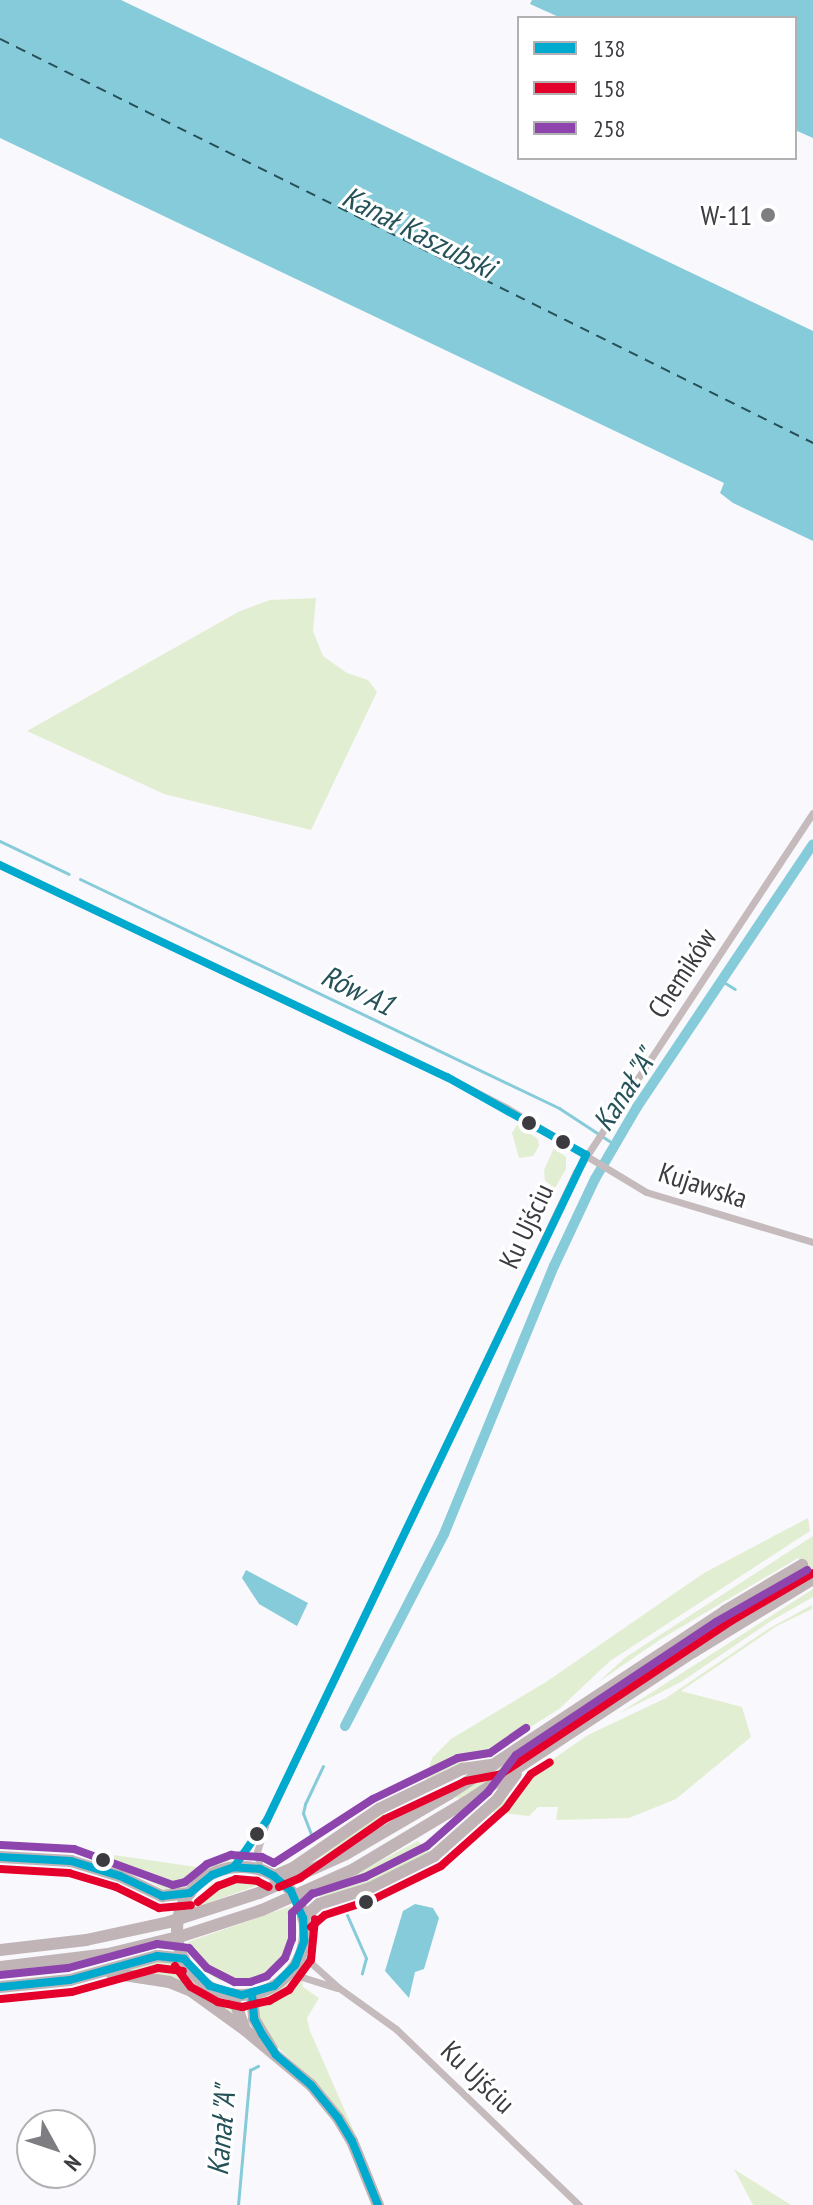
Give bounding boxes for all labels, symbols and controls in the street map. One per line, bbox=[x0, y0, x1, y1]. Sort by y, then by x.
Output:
legend bbox=[517, 16, 797, 160]
text: 138 bbox=[593, 33, 625, 64]
text: 158 bbox=[593, 73, 625, 104]
text: 258 bbox=[593, 113, 625, 144]
water label: Kanał Kaszubski bbox=[337, 178, 501, 286]
place label: W-11 bbox=[700, 198, 752, 232]
marker: W-11 bbox=[759, 206, 777, 224]
street label: Chemików bbox=[641, 922, 723, 1024]
water label: Rów A1 bbox=[315, 957, 401, 1023]
water label: Kanał "A" bbox=[584, 1042, 664, 1138]
unlabelled marker bbox=[521, 1115, 537, 1131]
unlabelled marker bbox=[555, 1134, 571, 1150]
street label: Kujawska bbox=[655, 1155, 751, 1215]
street label: Ku Ujściu bbox=[492, 1178, 560, 1274]
unlabelled marker bbox=[249, 1826, 265, 1842]
unlabelled marker bbox=[95, 1852, 111, 1868]
unlabelled marker bbox=[358, 1894, 374, 1910]
street label: Ku Ujściu bbox=[434, 2034, 522, 2120]
water label: Kanał "A" bbox=[199, 2084, 243, 2178]
north arrow bbox=[16, 2109, 96, 2189]
text: N bbox=[58, 2150, 87, 2177]

